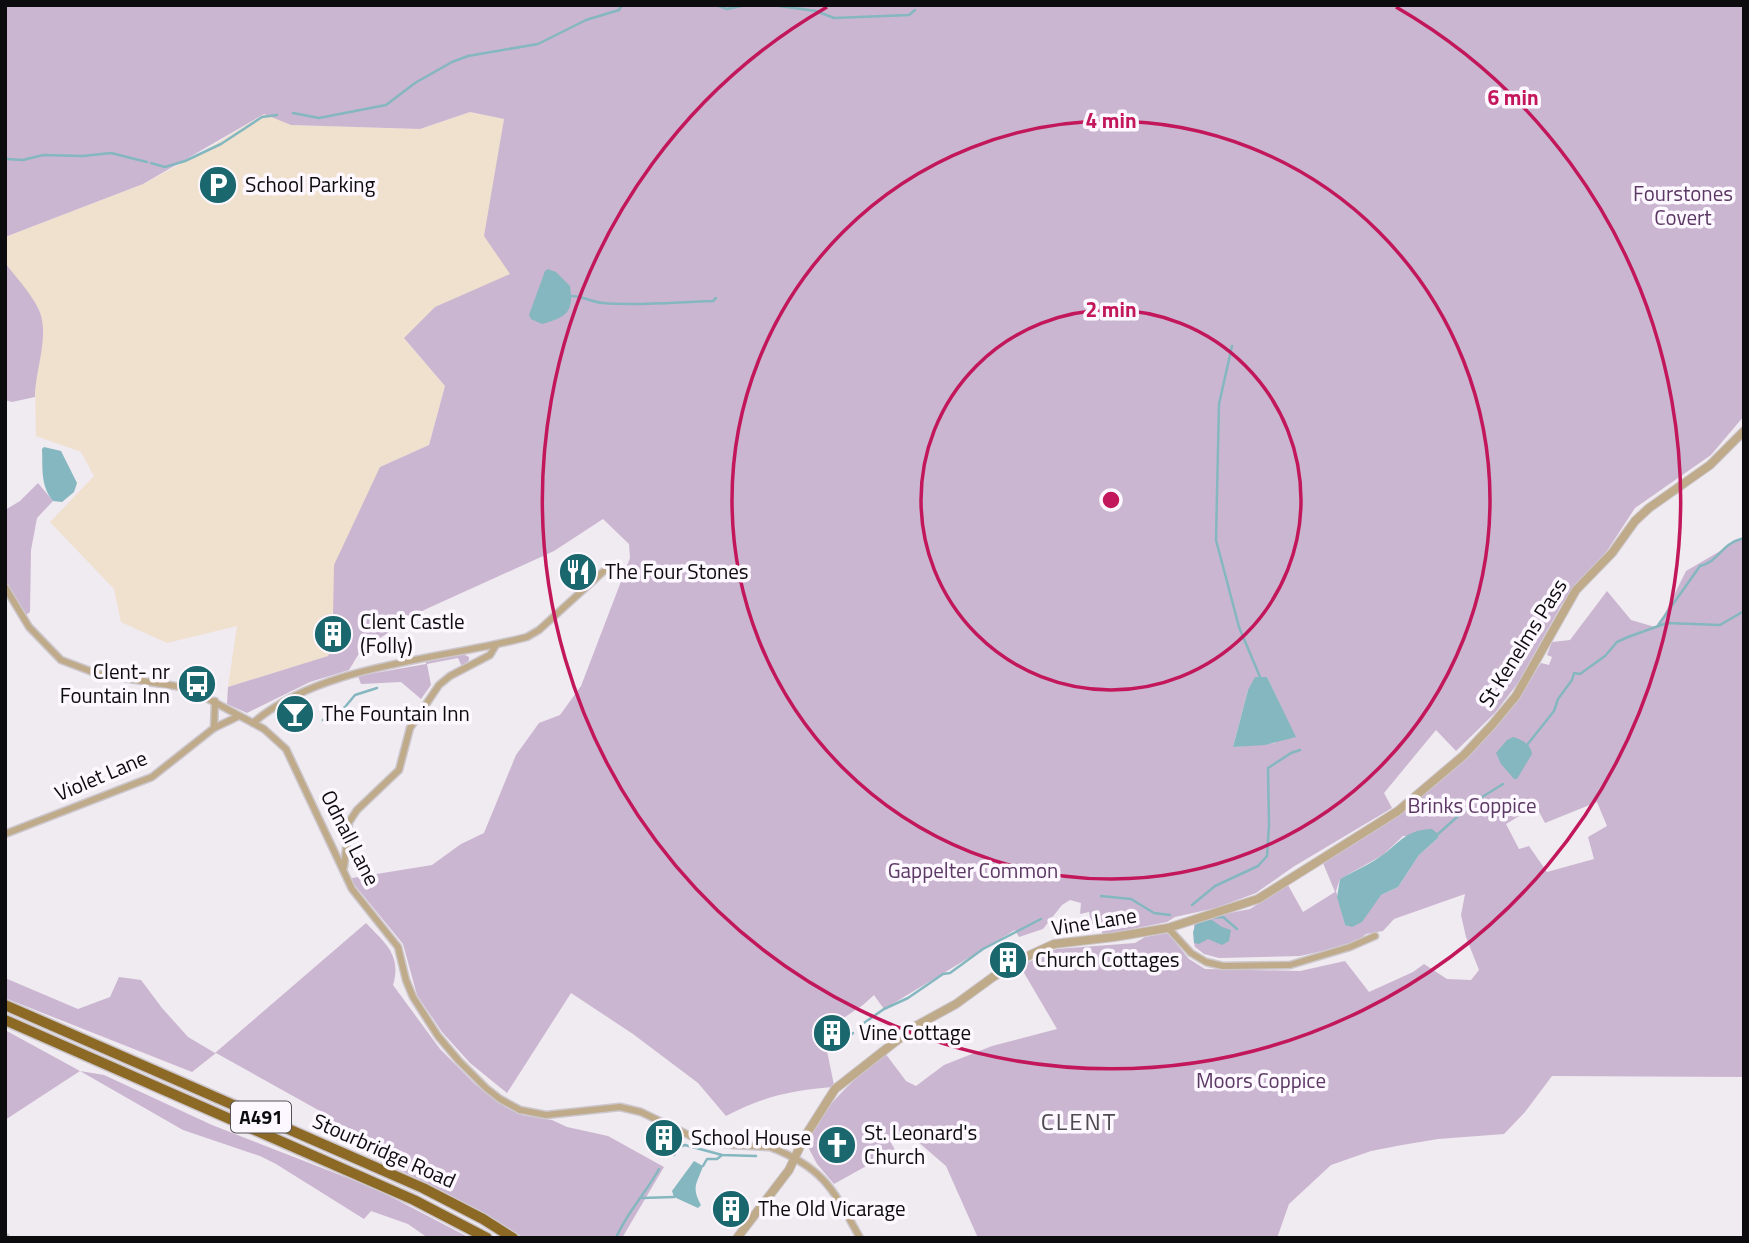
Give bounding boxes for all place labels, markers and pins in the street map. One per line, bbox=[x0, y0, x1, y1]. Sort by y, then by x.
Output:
parking icon: School Parking bbox=[197, 164, 239, 206]
place label: School Parking bbox=[245, 168, 376, 200]
centre of rings bbox=[1099, 488, 1123, 512]
restaurant icon: The Four Stones bbox=[557, 551, 599, 593]
place label: The Four Stones bbox=[605, 555, 749, 587]
place label: Clent Castle (Folly) bbox=[360, 605, 465, 661]
building icon: Clent Castle (Folly) bbox=[312, 613, 354, 655]
place label: Clent- nr Fountain Inn bbox=[60, 655, 170, 711]
bus stop icon: Clent- nr Fountain Inn bbox=[176, 663, 218, 705]
bar icon: The Fountain Inn bbox=[274, 693, 316, 735]
place label: The Fountain Inn bbox=[322, 697, 470, 729]
building icon: Church Cottages bbox=[987, 939, 1029, 981]
place label: Church Cottages bbox=[1035, 943, 1180, 975]
building icon: Vine Cottage bbox=[811, 1012, 853, 1054]
place label: Vine Cottage bbox=[859, 1016, 971, 1048]
place label: St. Leonard's Church bbox=[864, 1116, 977, 1172]
building icon: School House bbox=[643, 1117, 685, 1159]
place label: School House bbox=[691, 1121, 811, 1153]
church icon: St. Leonard's Church bbox=[816, 1124, 858, 1166]
building icon: The Old Vicarage bbox=[710, 1188, 752, 1230]
place label: The Old Vicarage bbox=[758, 1192, 906, 1224]

